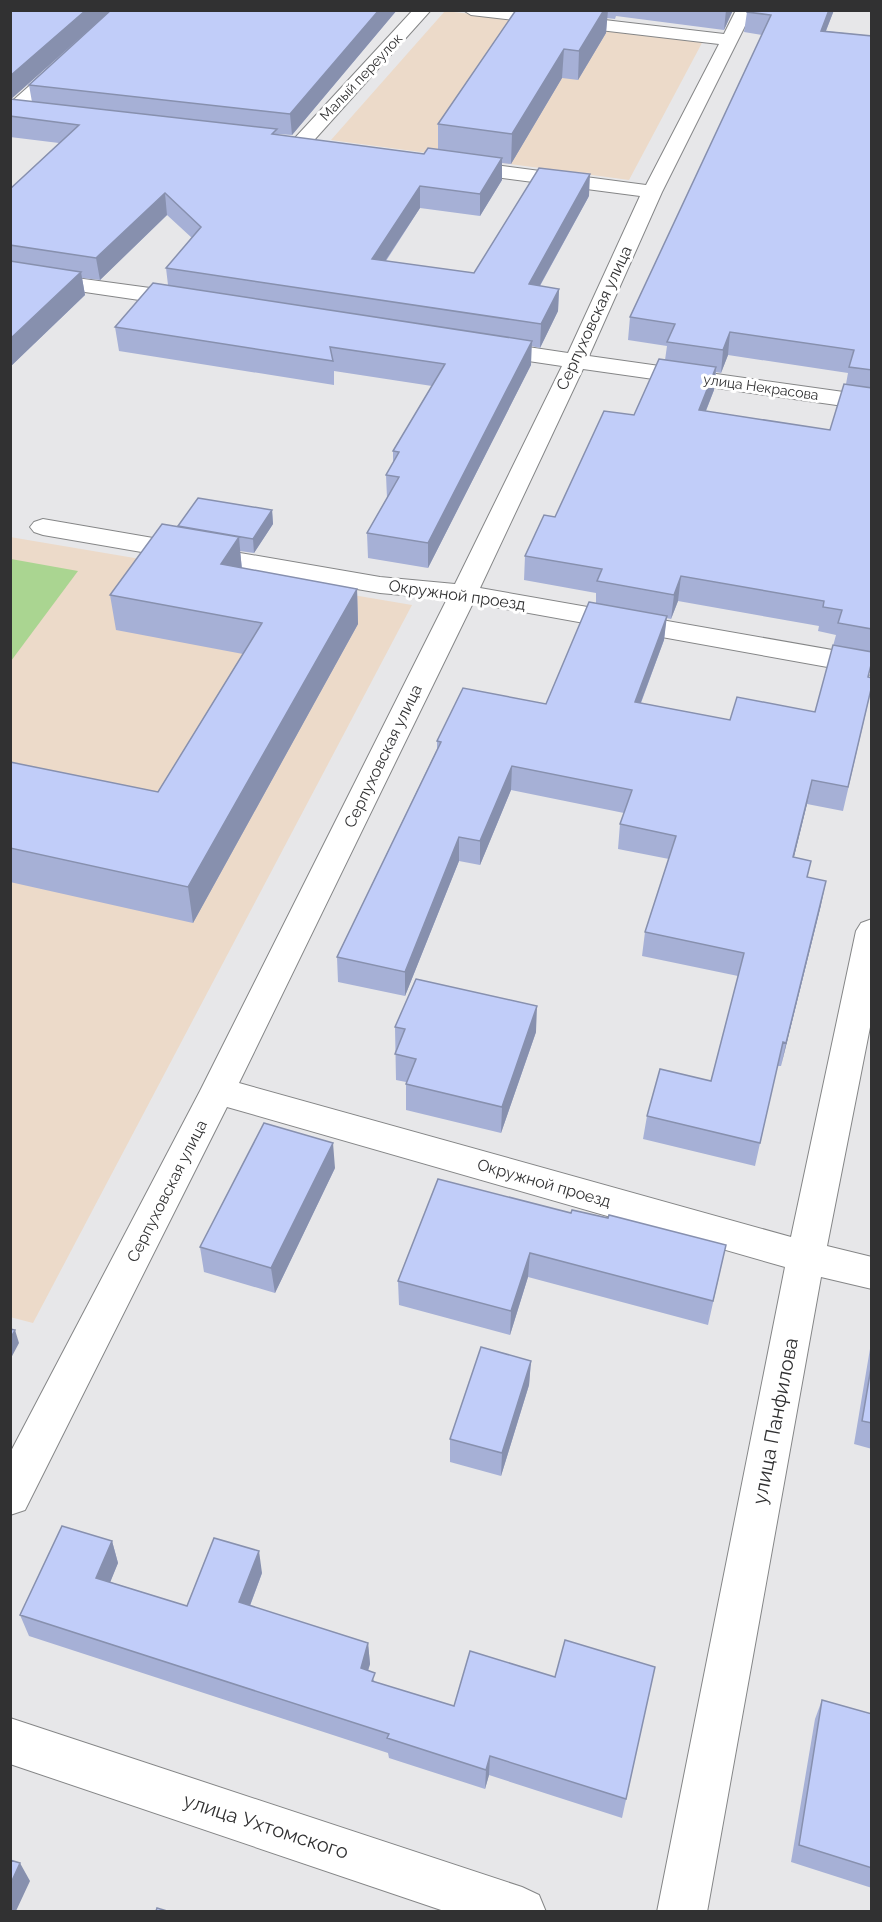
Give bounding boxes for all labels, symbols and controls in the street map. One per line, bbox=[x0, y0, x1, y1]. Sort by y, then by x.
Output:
street label: Малый переулок bbox=[317, 30, 405, 124]
street label: Серпуховская улица bbox=[552, 243, 636, 393]
street label: улица Некрасова bbox=[702, 371, 820, 403]
street label: Окружной проезд bbox=[387, 576, 527, 614]
street label: Серпуховская улица bbox=[340, 681, 426, 831]
street label: Серпуховская улица bbox=[123, 1117, 211, 1265]
street label: Окружной проезд bbox=[475, 1155, 613, 1211]
street label: улица Панфилова bbox=[747, 1336, 803, 1506]
street label: улица Ухтомского bbox=[180, 1788, 352, 1864]

